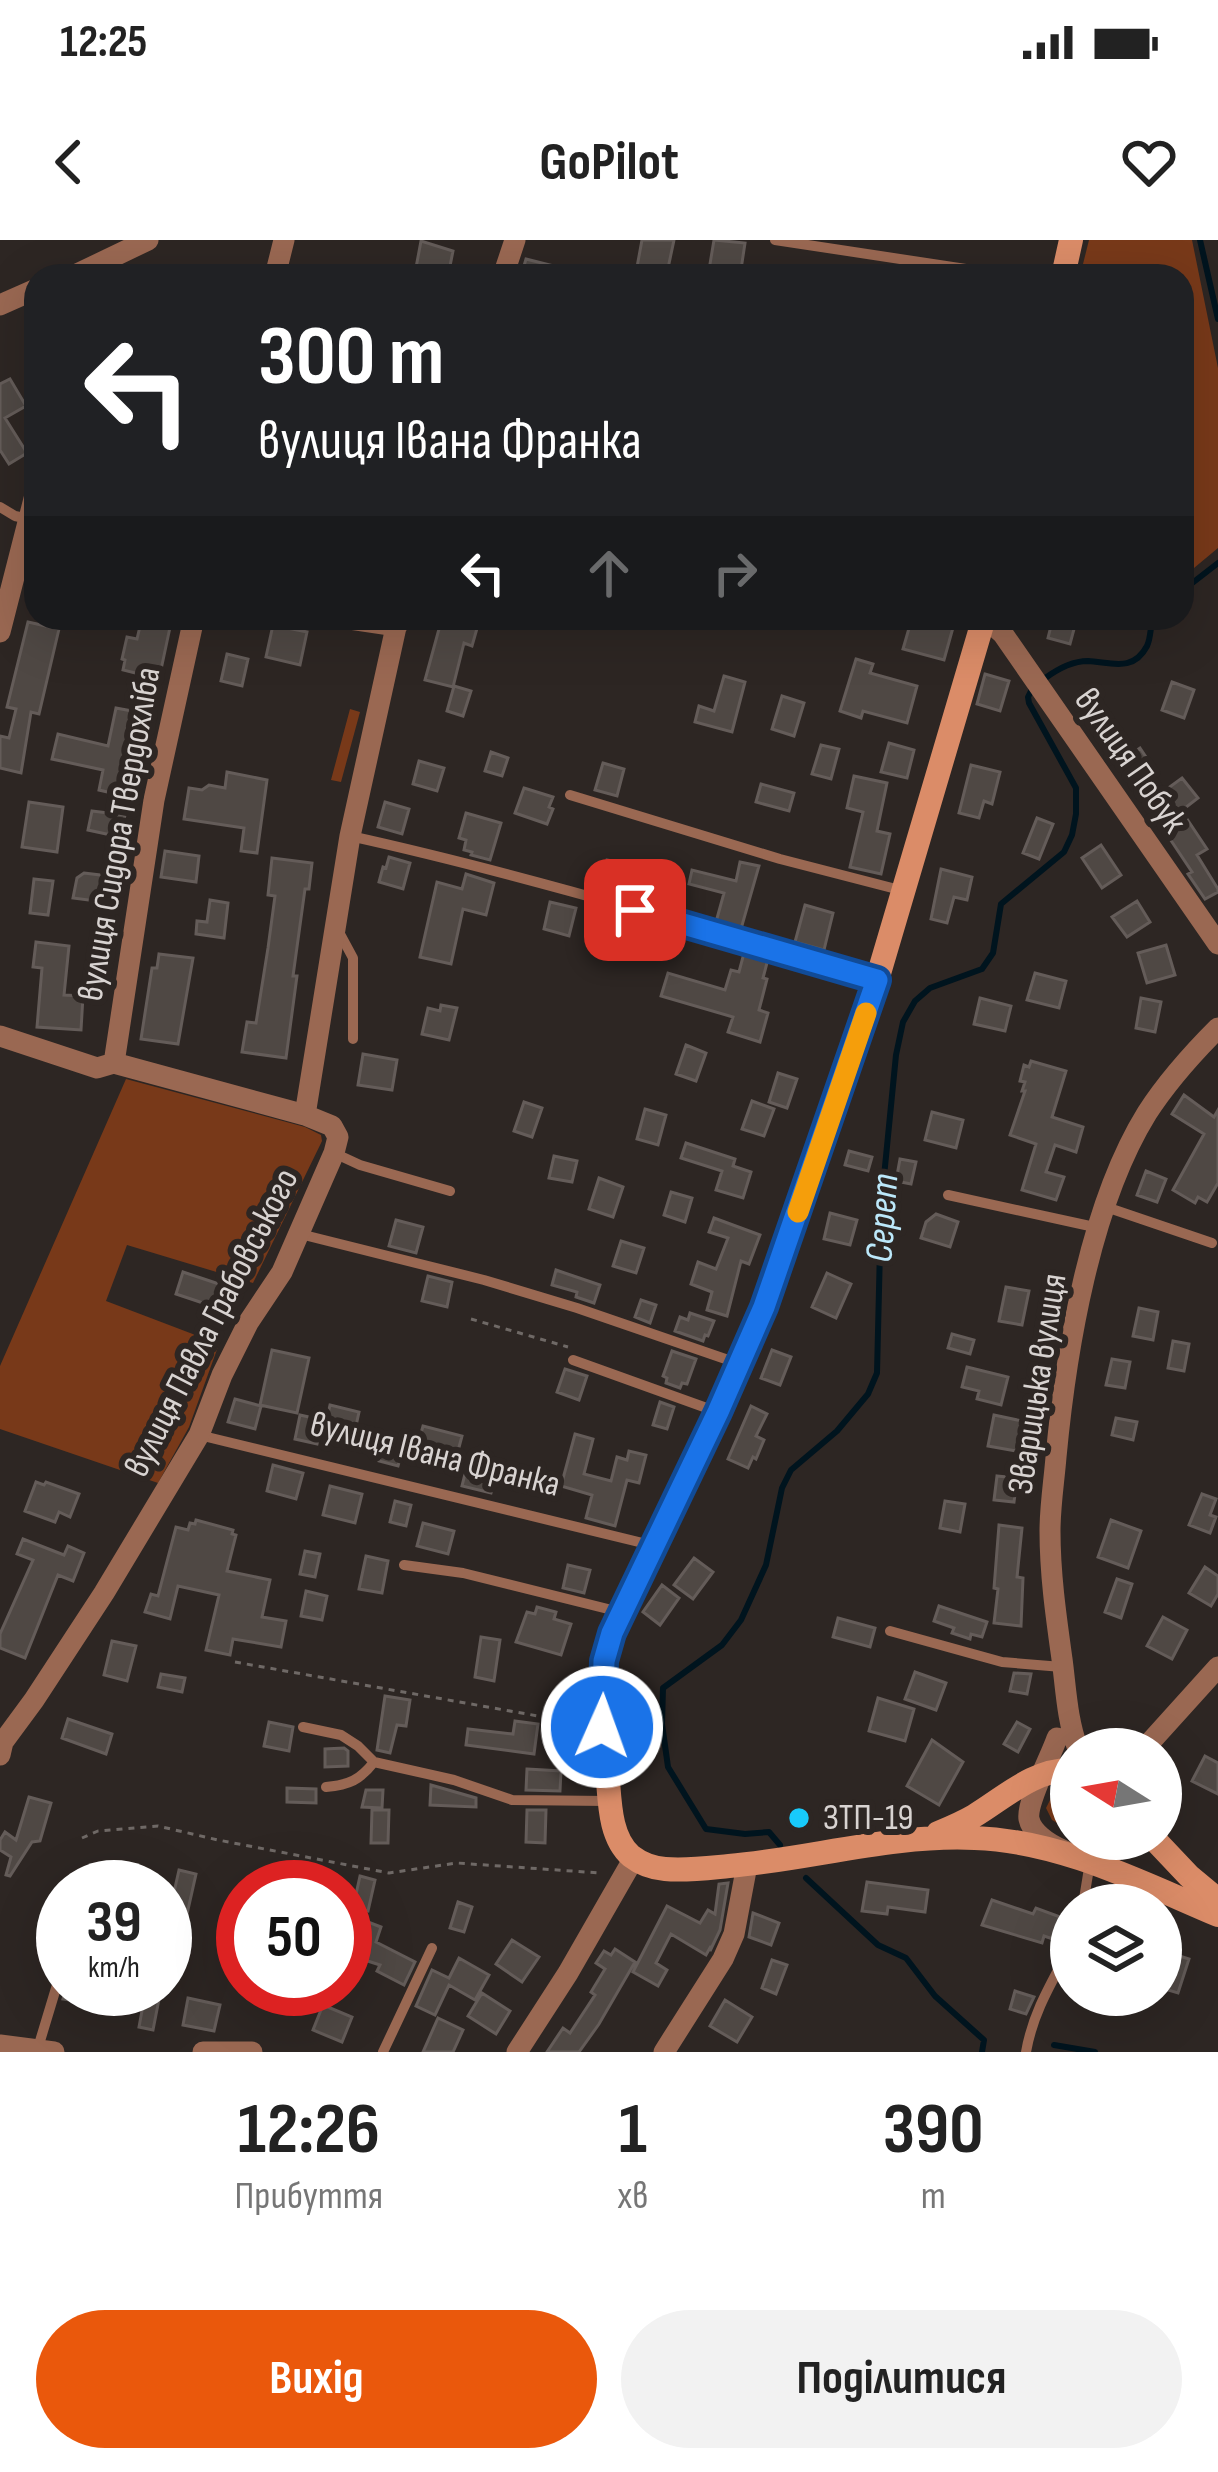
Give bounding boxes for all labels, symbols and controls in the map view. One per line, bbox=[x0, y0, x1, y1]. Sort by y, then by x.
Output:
text: 12:25 bbox=[60, 15, 147, 70]
icon: back bbox=[36, 129, 102, 195]
icon: heart bbox=[1116, 129, 1182, 195]
text: GoPilot bbox=[539, 130, 679, 195]
text: 300 m bbox=[258, 307, 444, 408]
icon: left bbox=[60, 312, 216, 468]
text: вулиця Івана Франка bbox=[258, 409, 642, 474]
icon: left bbox=[450, 540, 516, 606]
icon: ahead bbox=[576, 540, 642, 606]
icon: right bbox=[702, 540, 768, 606]
street label: вулиця Сидора Твердохліба bbox=[69, 664, 171, 1004]
street label: вулиця Побук bbox=[1065, 680, 1196, 842]
pin bbox=[584, 859, 686, 961]
icon: arrive bbox=[602, 877, 668, 943]
street label: вулиця Павла Грабовського bbox=[116, 1162, 308, 1484]
water label: Серет bbox=[856, 1172, 910, 1264]
street label: Зварицька вулиця bbox=[999, 1271, 1077, 1497]
street label: вулиця Івана Франка bbox=[306, 1403, 564, 1507]
position arrow bbox=[539, 1664, 665, 1790]
north arrow bbox=[1050, 1728, 1182, 1860]
map controls bbox=[1050, 1728, 1182, 2016]
place label: ЗТП-19 bbox=[823, 1797, 913, 1840]
marker: ЗТП-19 bbox=[786, 1805, 812, 1831]
speed limit sign: 50 bbox=[216, 1860, 372, 2016]
button: layers bbox=[1050, 1884, 1182, 2016]
text: 39 bbox=[86, 1887, 142, 1959]
text: km/h bbox=[88, 1950, 140, 1986]
text: 12:26 bbox=[238, 2087, 380, 2174]
text: 1 bbox=[619, 2087, 647, 2174]
text: 390 bbox=[883, 2087, 984, 2174]
text: Прибуття bbox=[234, 2173, 383, 2220]
text: хв bbox=[618, 2173, 648, 2220]
text: m bbox=[921, 2173, 946, 2220]
button: Вихід bbox=[36, 2310, 597, 2448]
button: Поділитися bbox=[621, 2310, 1182, 2448]

